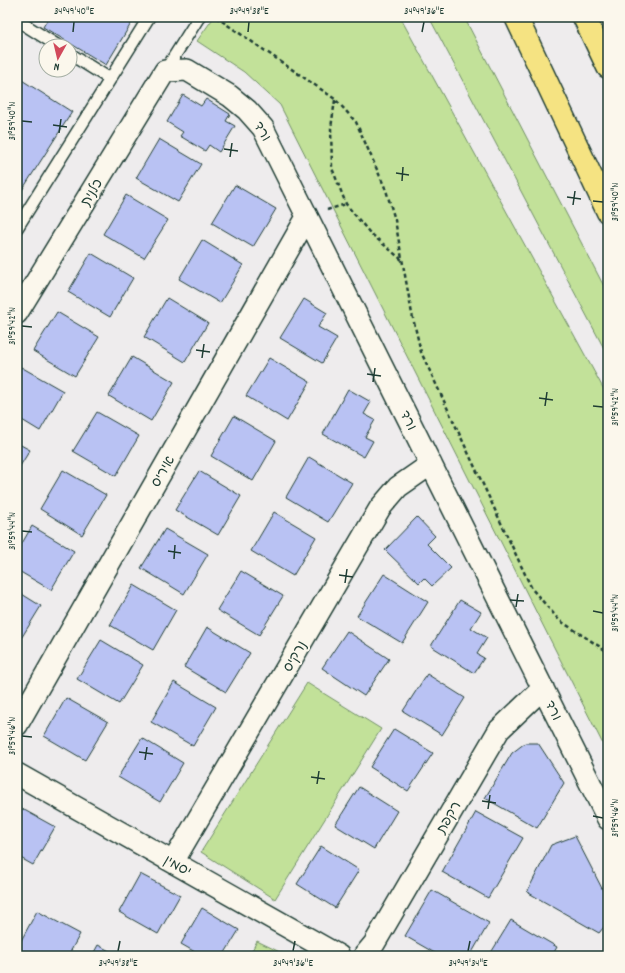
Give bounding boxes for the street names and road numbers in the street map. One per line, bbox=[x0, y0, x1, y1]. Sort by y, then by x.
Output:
street label: ורד bbox=[247, 118, 275, 146]
street label: כלנית bbox=[77, 175, 109, 211]
street label: ורד bbox=[394, 407, 421, 434]
street label: איריס bbox=[147, 452, 181, 492]
street label: נרקיס bbox=[279, 638, 313, 676]
street label: ורד bbox=[539, 697, 566, 724]
street label: רקפת bbox=[432, 798, 467, 839]
street label: יסמין bbox=[160, 851, 194, 882]

